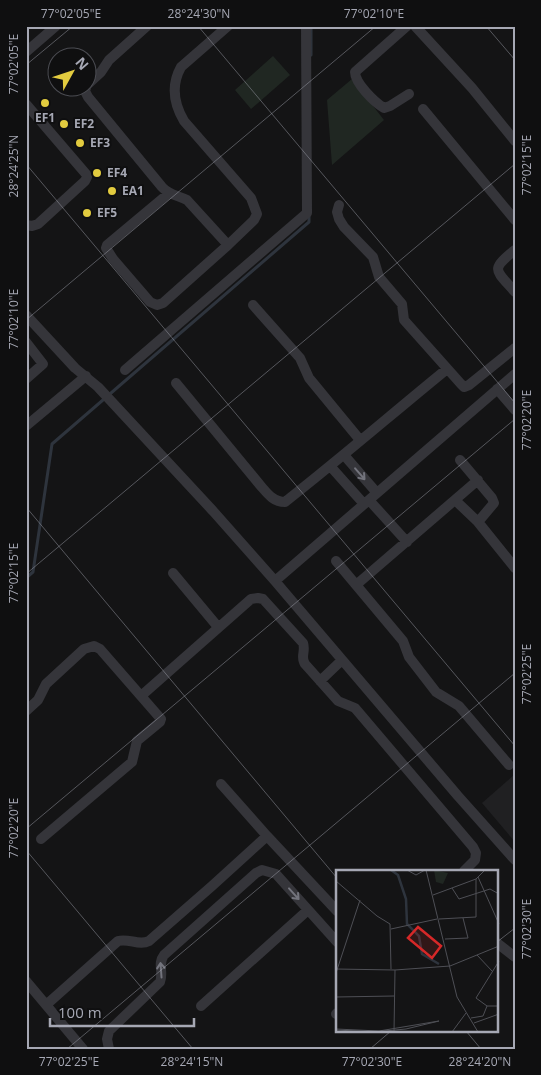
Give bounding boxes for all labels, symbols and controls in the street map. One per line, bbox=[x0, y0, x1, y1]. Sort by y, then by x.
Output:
text: 77°02'05"E bbox=[41, 5, 101, 22]
text: 28°24'30"N bbox=[168, 5, 230, 22]
text: 77°02'10"E bbox=[344, 5, 404, 22]
text: 77°02'05"E bbox=[5, 34, 22, 94]
north arrow bbox=[48, 48, 98, 98]
text: N bbox=[71, 53, 93, 74]
marker: EF1 bbox=[39, 97, 51, 109]
place label: EF1 bbox=[35, 109, 55, 126]
place label: EF2 bbox=[74, 115, 94, 132]
marker: EF2 bbox=[58, 118, 70, 130]
place label: EF3 bbox=[90, 134, 110, 151]
text: 28°24'25"N bbox=[5, 135, 22, 197]
text: 77°02'15"E bbox=[518, 135, 535, 195]
marker: EF3 bbox=[74, 137, 86, 149]
place label: EF4 bbox=[107, 164, 127, 181]
marker: EF4 bbox=[91, 167, 103, 179]
place label: EA1 bbox=[122, 182, 144, 199]
marker: EA1 bbox=[106, 185, 118, 197]
place label: EF5 bbox=[97, 204, 117, 221]
marker: EF5 bbox=[81, 207, 93, 219]
text: 77°02'10"E bbox=[5, 289, 22, 349]
text: 77°02'20"E bbox=[518, 390, 535, 450]
one-way arrow bbox=[354, 468, 366, 481]
text: 77°02'15"E bbox=[5, 543, 22, 603]
text: 77°02'25"E bbox=[518, 644, 535, 704]
text: 77°02'20"E bbox=[5, 798, 22, 858]
inset map bbox=[336, 870, 498, 1032]
one-way arrow bbox=[288, 888, 300, 901]
text: 77°02'30"E bbox=[518, 899, 535, 959]
one-way arrow bbox=[156, 963, 165, 979]
scale bar bbox=[50, 995, 194, 1027]
text: 100 m bbox=[58, 1002, 102, 1022]
text: 77°02'25"E bbox=[39, 1053, 99, 1070]
text: 28°24'15"N bbox=[161, 1053, 223, 1070]
text: 77°02'30"E bbox=[342, 1053, 402, 1070]
text: 28°24'20"N bbox=[449, 1053, 511, 1070]

